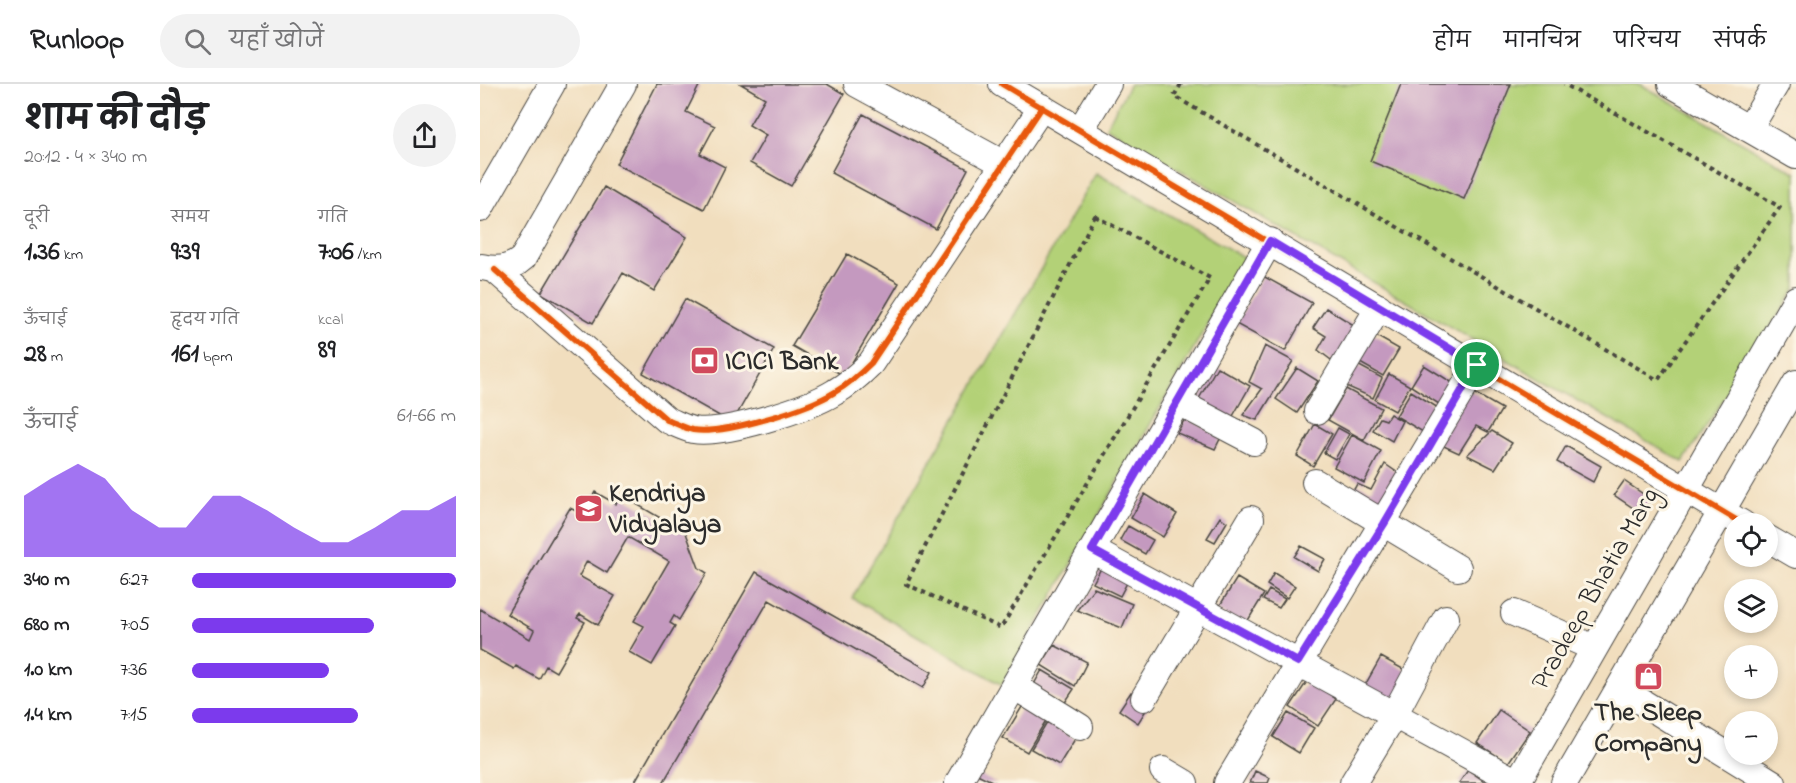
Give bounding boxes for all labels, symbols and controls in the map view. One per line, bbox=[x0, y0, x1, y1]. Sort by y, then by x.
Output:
search box bbox=[160, 14, 580, 68]
text: Runloop bbox=[30, 21, 124, 62]
icon: search bbox=[181, 25, 214, 58]
text: यहाँ खोजें bbox=[229, 26, 324, 58]
text: होम bbox=[1434, 27, 1471, 57]
text: मानचित्र bbox=[1504, 27, 1581, 57]
text: परिचय bbox=[1614, 27, 1680, 57]
text: संपर्क bbox=[1713, 27, 1766, 57]
text: शाम की दौड़ bbox=[24, 96, 208, 144]
button: share bbox=[393, 104, 456, 167]
text: 20:12 · 4 × 340 m bbox=[24, 143, 147, 172]
text: दूरी bbox=[24, 206, 49, 230]
text: समय bbox=[171, 206, 209, 230]
text: गति bbox=[318, 206, 347, 230]
text: 1.36 bbox=[24, 234, 60, 272]
text: 9:39 bbox=[171, 234, 200, 272]
text: 7:06 bbox=[318, 234, 354, 272]
text: km bbox=[60, 243, 83, 267]
text: /km bbox=[354, 243, 382, 267]
text: ऊँचाई bbox=[24, 308, 67, 332]
text: हृदय गति bbox=[171, 308, 239, 332]
text: kcal bbox=[318, 308, 343, 332]
text: 89 bbox=[318, 332, 336, 370]
text: 28 bbox=[24, 336, 47, 374]
text: 161 bbox=[171, 336, 199, 374]
pin bbox=[1451, 339, 1502, 390]
place label: ICICI Bank bbox=[725, 343, 839, 382]
bank icon: ICICI Bank bbox=[688, 344, 720, 376]
text: m bbox=[47, 345, 63, 369]
text: bpm bbox=[199, 345, 233, 369]
icon: arrive bbox=[1460, 348, 1493, 381]
text: 61–66 m bbox=[397, 402, 456, 431]
text: ऊँचाई bbox=[24, 409, 78, 438]
place label: Kendriya Vidyalaya bbox=[608, 475, 721, 545]
street label: Pradeep Bhatia Marg bbox=[1522, 481, 1670, 698]
school or university icon: Kendriya Vidyalaya bbox=[572, 492, 604, 524]
map controls bbox=[1724, 513, 1778, 765]
button: locate bbox=[1724, 513, 1778, 567]
text: 340 m bbox=[24, 566, 70, 595]
text: 6:27 bbox=[120, 566, 149, 595]
button: layers bbox=[1724, 579, 1778, 633]
text: 680 m bbox=[24, 611, 69, 640]
text: 7:05 bbox=[120, 611, 150, 640]
button: + bbox=[1724, 645, 1778, 699]
text: 1.0 km bbox=[24, 656, 72, 685]
text: 7:36 bbox=[120, 656, 147, 685]
shop icon: The Sleep Company bbox=[1632, 660, 1664, 692]
place label: The Sleep Company bbox=[1594, 694, 1702, 764]
text: 1.4 km bbox=[24, 701, 72, 730]
text: 7:15 bbox=[120, 701, 148, 730]
button: − bbox=[1724, 711, 1778, 765]

